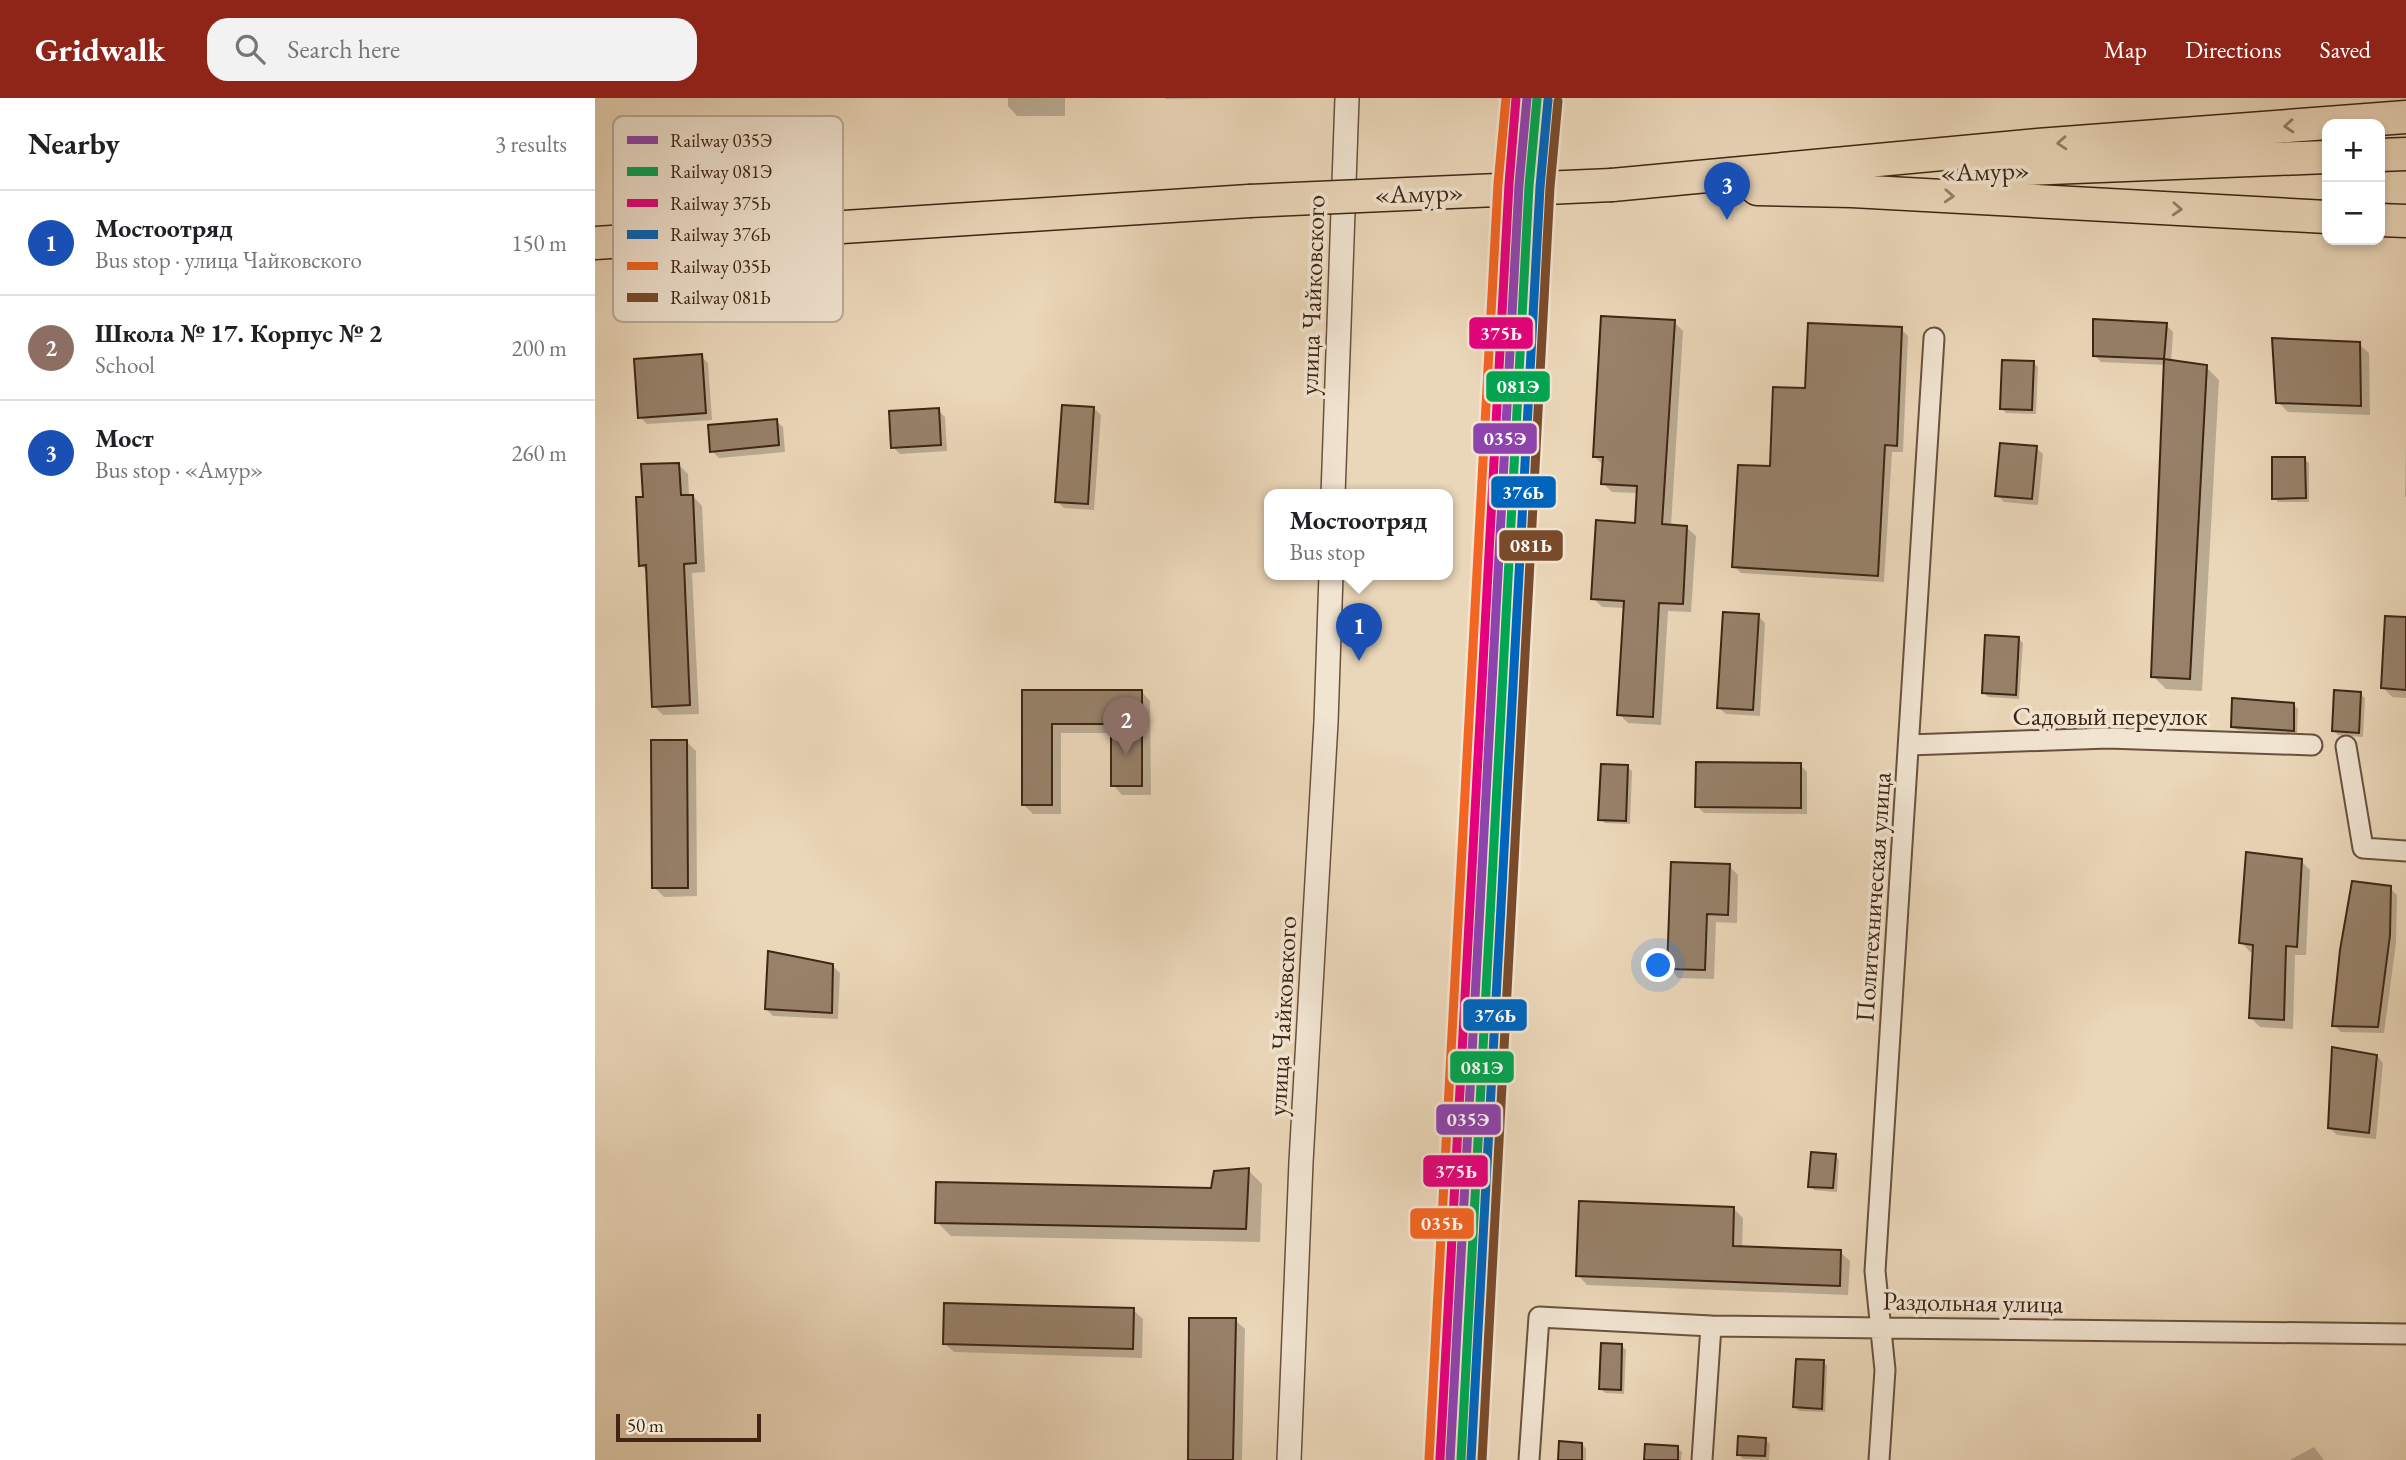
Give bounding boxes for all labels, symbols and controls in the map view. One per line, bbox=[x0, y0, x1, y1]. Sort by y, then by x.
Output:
search box bbox=[207, 18, 697, 81]
text: Gridwalk bbox=[35, 28, 165, 71]
icon: search bbox=[231, 30, 269, 68]
text: Search here bbox=[287, 32, 400, 66]
text: Map bbox=[2104, 34, 2147, 65]
text: Directions bbox=[2185, 34, 2282, 65]
text: Saved bbox=[2320, 34, 2371, 65]
legend bbox=[613, 116, 843, 322]
one-way arrow bbox=[2283, 118, 2294, 133]
map controls bbox=[2322, 119, 2385, 245]
button: + bbox=[2322, 119, 2385, 182]
text: Nearby bbox=[28, 124, 120, 163]
text: Railway 035Э bbox=[670, 128, 772, 153]
text: 3 results bbox=[495, 129, 567, 159]
one-way arrow bbox=[2056, 135, 2067, 150]
street label: «Амур» bbox=[1940, 152, 2030, 190]
text: Railway 081Э bbox=[670, 159, 772, 184]
pin: 3 bbox=[1704, 162, 1750, 220]
street label: «Амур» bbox=[1374, 174, 1464, 212]
button: − bbox=[2322, 182, 2385, 245]
one-way arrow bbox=[1944, 189, 1955, 204]
text: Railway 375Ь bbox=[670, 191, 771, 216]
street label: улица Чайковского bbox=[1292, 194, 1332, 396]
one-way arrow bbox=[2171, 201, 2182, 216]
text: Мостоотряд bbox=[95, 211, 233, 245]
text: Railway 376Ь bbox=[670, 222, 771, 247]
text: 1 bbox=[45, 228, 57, 258]
text: 150 m bbox=[511, 228, 567, 258]
text: Bus stop · улица Чайковского bbox=[95, 245, 362, 275]
text: Railway 035Ь bbox=[670, 254, 771, 279]
text: Railway 081Ь bbox=[670, 285, 771, 310]
text: Школа № 17. Корпус № 2 bbox=[95, 316, 382, 350]
line badge: 375Ь bbox=[1468, 316, 1534, 350]
text: 375Ь bbox=[1480, 321, 1522, 346]
text: 2 bbox=[45, 333, 57, 363]
text: 200 m bbox=[511, 333, 567, 363]
text: School bbox=[95, 350, 155, 380]
line badge: 081Э bbox=[1485, 370, 1551, 403]
text: 081Э bbox=[1497, 374, 1540, 399]
text: Мост bbox=[95, 421, 154, 455]
line badge: 035Э bbox=[1472, 422, 1538, 455]
text: 035Э bbox=[1484, 426, 1527, 451]
text: 3 bbox=[45, 438, 57, 468]
text: 260 m bbox=[511, 438, 567, 468]
text: Bus stop · «Амур» bbox=[95, 455, 264, 485]
line badge: 376Ь bbox=[1490, 475, 1557, 509]
text: 376Ь bbox=[1502, 480, 1544, 505]
popup bbox=[1264, 489, 1453, 580]
text: Мостоотряд bbox=[1290, 503, 1427, 537]
line badge: 081Ь bbox=[1498, 529, 1564, 562]
text: 081Ь bbox=[1510, 533, 1552, 558]
text: Bus stop bbox=[1290, 537, 1365, 567]
pin: 1 bbox=[1336, 603, 1382, 661]
pin: 2 bbox=[1103, 697, 1149, 755]
street label: Садовый переулок bbox=[2013, 699, 2208, 733]
street label: Политехническая улица bbox=[1847, 770, 1899, 1023]
street label: улица Чайковского bbox=[1260, 915, 1304, 1117]
your location bbox=[1641, 948, 1675, 982]
line badge: 376Ь bbox=[1462, 998, 1528, 1032]
text: 376Ь bbox=[1474, 1003, 1516, 1028]
line badge: 081Э bbox=[1449, 1050, 1515, 1084]
text: 081Э bbox=[1461, 1055, 1504, 1080]
line badge: 035Э bbox=[1435, 1103, 1502, 1136]
text: 035Э bbox=[1447, 1107, 1490, 1132]
line badge: 375Ь bbox=[1422, 1154, 1489, 1188]
text: 375Ь bbox=[1435, 1159, 1477, 1184]
line badge: 035Ь bbox=[1409, 1207, 1475, 1240]
text: 035Ь bbox=[1421, 1211, 1463, 1236]
street label: Раздольная улица bbox=[1882, 1283, 2064, 1321]
scale bar bbox=[616, 1411, 761, 1443]
text: 50 m bbox=[627, 1413, 664, 1438]

